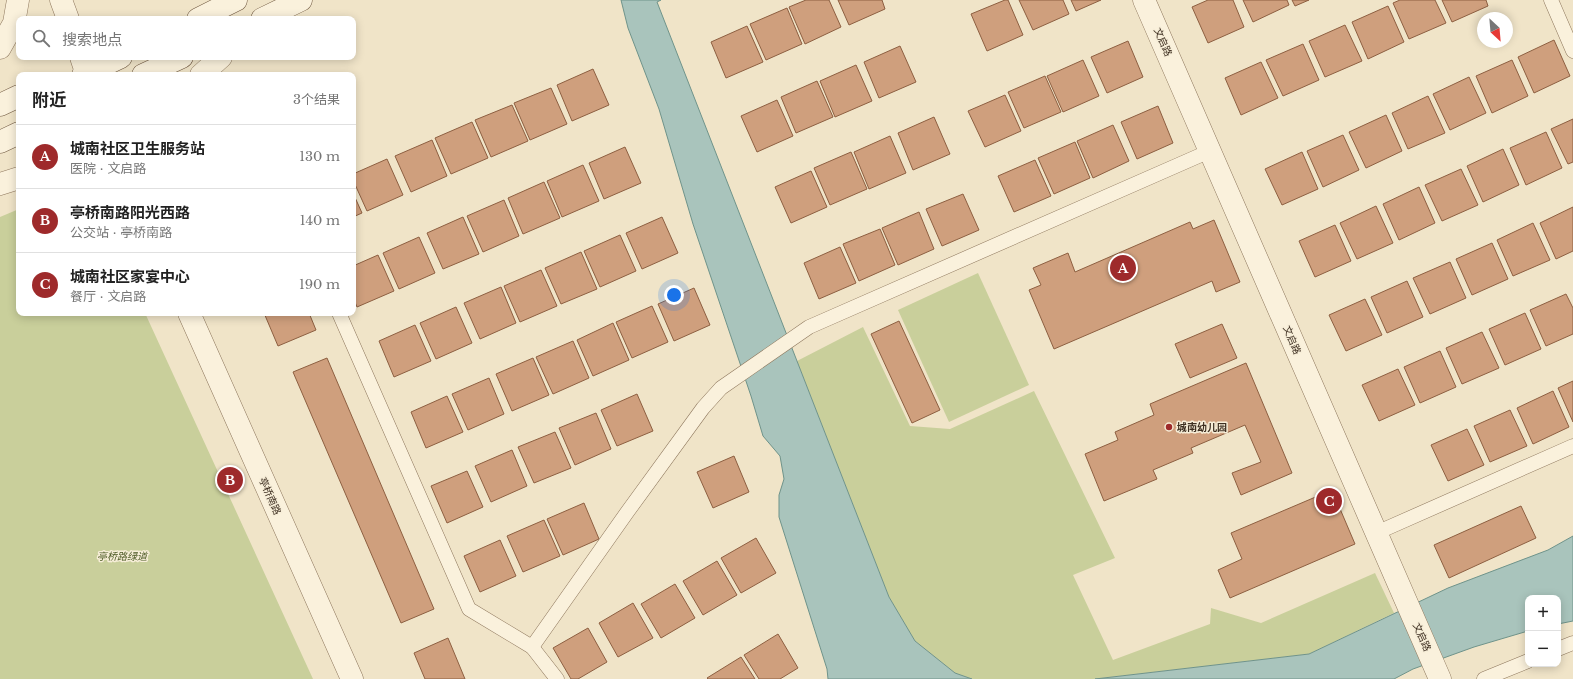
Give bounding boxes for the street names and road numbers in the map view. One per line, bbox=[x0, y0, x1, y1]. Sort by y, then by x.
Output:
street label: 文启路 bbox=[1151, 26, 1175, 58]
street label: 文启路 bbox=[1280, 324, 1304, 356]
street label: 亭桥南路 bbox=[256, 475, 284, 517]
street label: 文启路 bbox=[1410, 621, 1434, 653]

